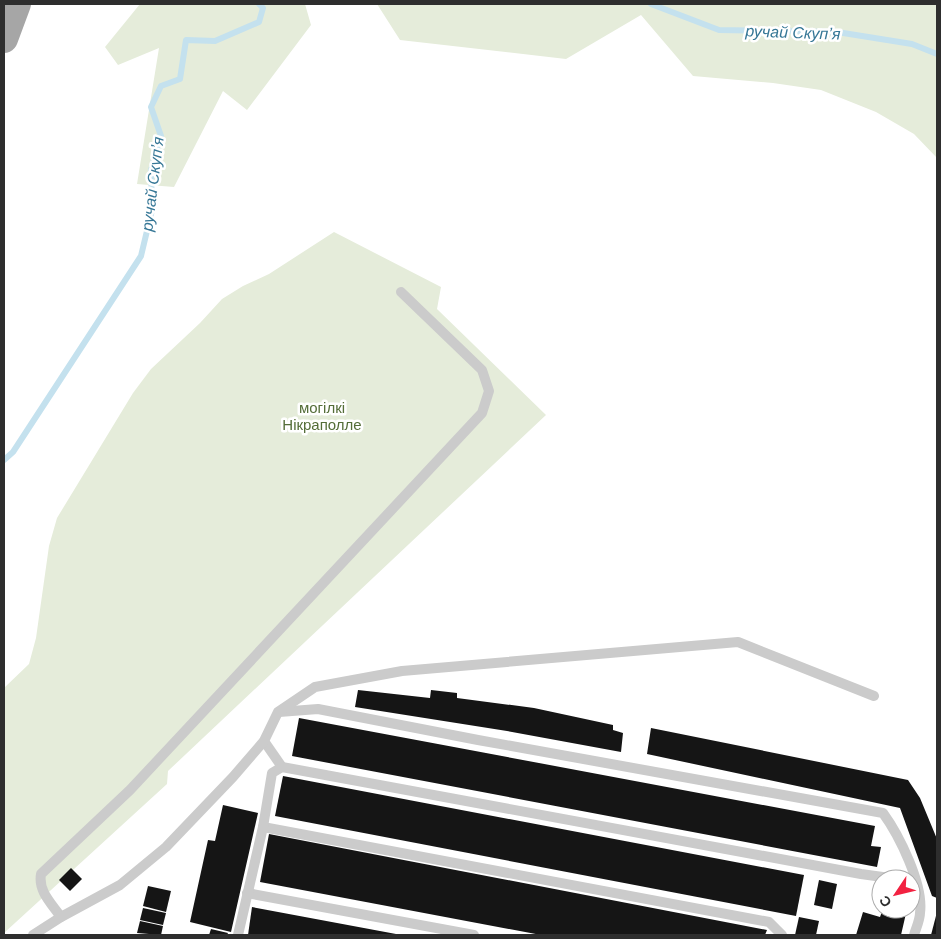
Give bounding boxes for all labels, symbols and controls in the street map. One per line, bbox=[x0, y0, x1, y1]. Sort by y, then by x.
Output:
water label: ручай Скупʼя bbox=[744, 22, 841, 43]
water label: ручай Скупʼя bbox=[138, 135, 167, 233]
park label: могілкі Нікраполле bbox=[282, 399, 362, 433]
north arrow bbox=[871, 869, 921, 919]
text: С bbox=[876, 893, 895, 910]

